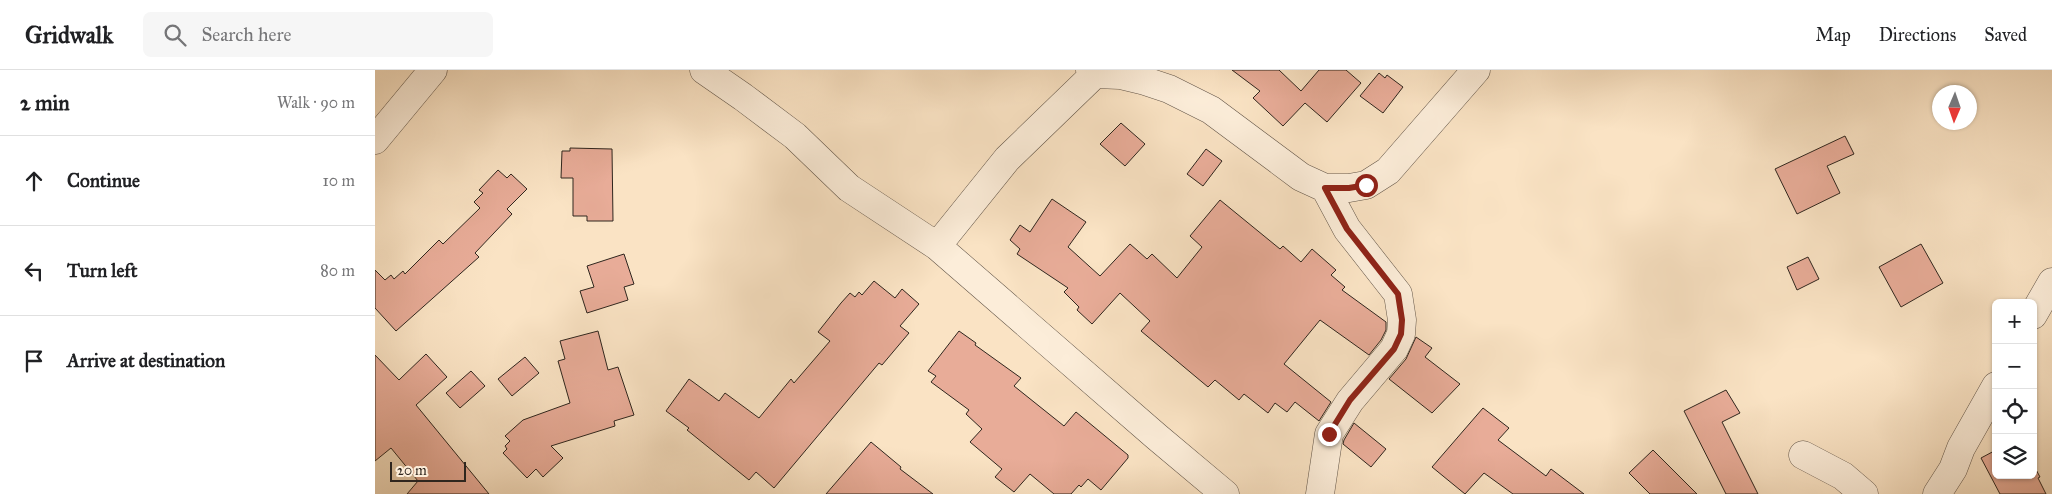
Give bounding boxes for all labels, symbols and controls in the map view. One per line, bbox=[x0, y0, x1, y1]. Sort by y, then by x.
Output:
search box bbox=[143, 12, 493, 57]
text: Gridwalk bbox=[25, 20, 113, 50]
icon: search bbox=[161, 21, 189, 49]
text: Search here bbox=[201, 23, 291, 46]
text: Map bbox=[1815, 24, 1851, 46]
text: Directions bbox=[1879, 24, 1956, 46]
text: Saved bbox=[1984, 24, 2027, 46]
north arrow bbox=[1932, 85, 1977, 130]
text: 2 min bbox=[20, 90, 70, 116]
text: Walk · 90 m bbox=[277, 93, 355, 112]
icon: ahead bbox=[20, 167, 48, 195]
text: Continue bbox=[67, 169, 140, 192]
text: 10 m bbox=[323, 171, 355, 190]
route start bbox=[1355, 174, 1378, 197]
icon: left bbox=[20, 257, 48, 285]
text: Turn left bbox=[67, 259, 137, 282]
text: 80 m bbox=[320, 261, 355, 280]
map controls bbox=[1992, 299, 2037, 479]
button: + bbox=[1992, 299, 2037, 344]
button: − bbox=[1992, 344, 2037, 389]
icon: arrive bbox=[20, 347, 48, 375]
text: Arrive at destination bbox=[67, 349, 225, 372]
button: locate bbox=[1992, 389, 2037, 434]
route end bbox=[1318, 423, 1341, 446]
button: layers bbox=[1992, 434, 2037, 479]
scale bar bbox=[390, 459, 466, 482]
text: 20 m bbox=[397, 462, 427, 479]

